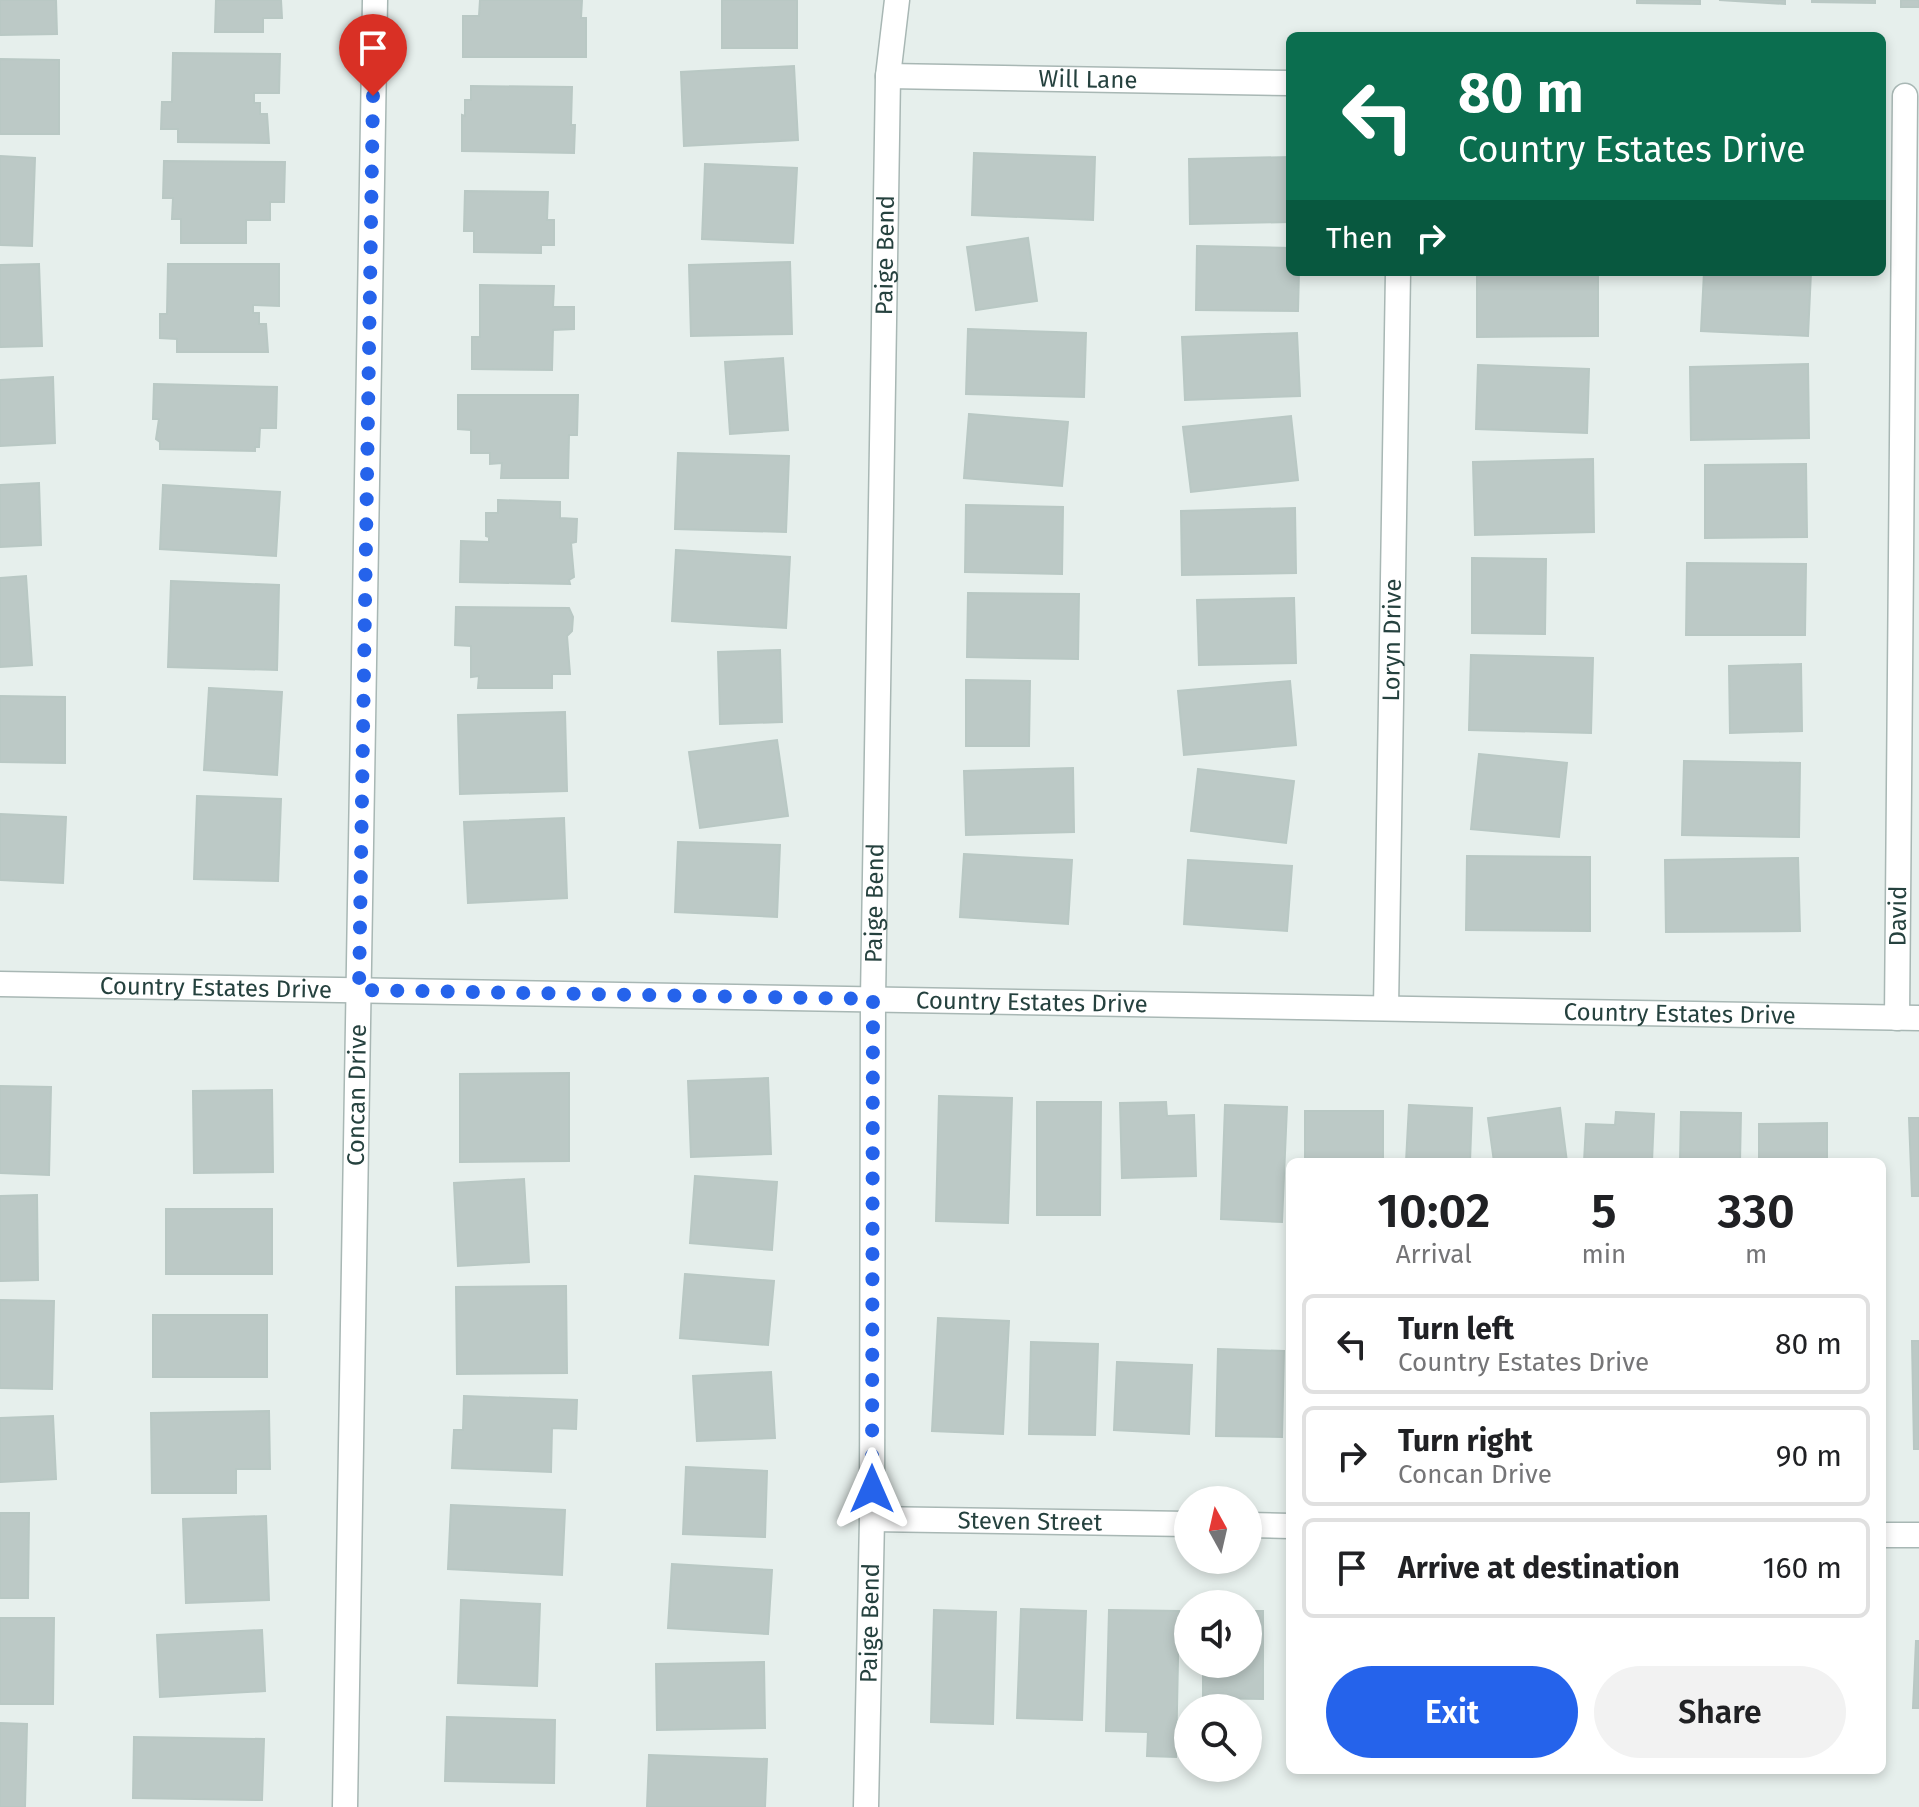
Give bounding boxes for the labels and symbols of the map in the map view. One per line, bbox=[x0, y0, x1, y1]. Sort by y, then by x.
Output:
pin bbox=[339, 14.0, 407, 96]
street label: Will Lane bbox=[1038, 65, 1138, 94]
street label: Paige Bend bbox=[870, 195, 900, 315]
street label: Loryn Drive bbox=[1377, 578, 1407, 702]
street label: Paige Bend bbox=[860, 843, 890, 963]
street label: David bbox=[1884, 885, 1912, 947]
street label: Country Estates Drive bbox=[100, 972, 332, 1004]
street label: Country Estates Drive bbox=[916, 986, 1148, 1018]
street label: Country Estates Drive bbox=[1563, 998, 1796, 1030]
street label: Concan Drive bbox=[342, 1024, 372, 1166]
position arrow bbox=[830, 1447, 914, 1531]
north arrow bbox=[1174, 1486, 1262, 1574]
street label: Steven Street bbox=[957, 1506, 1103, 1537]
street label: Paige Bend bbox=[855, 1563, 885, 1683]

